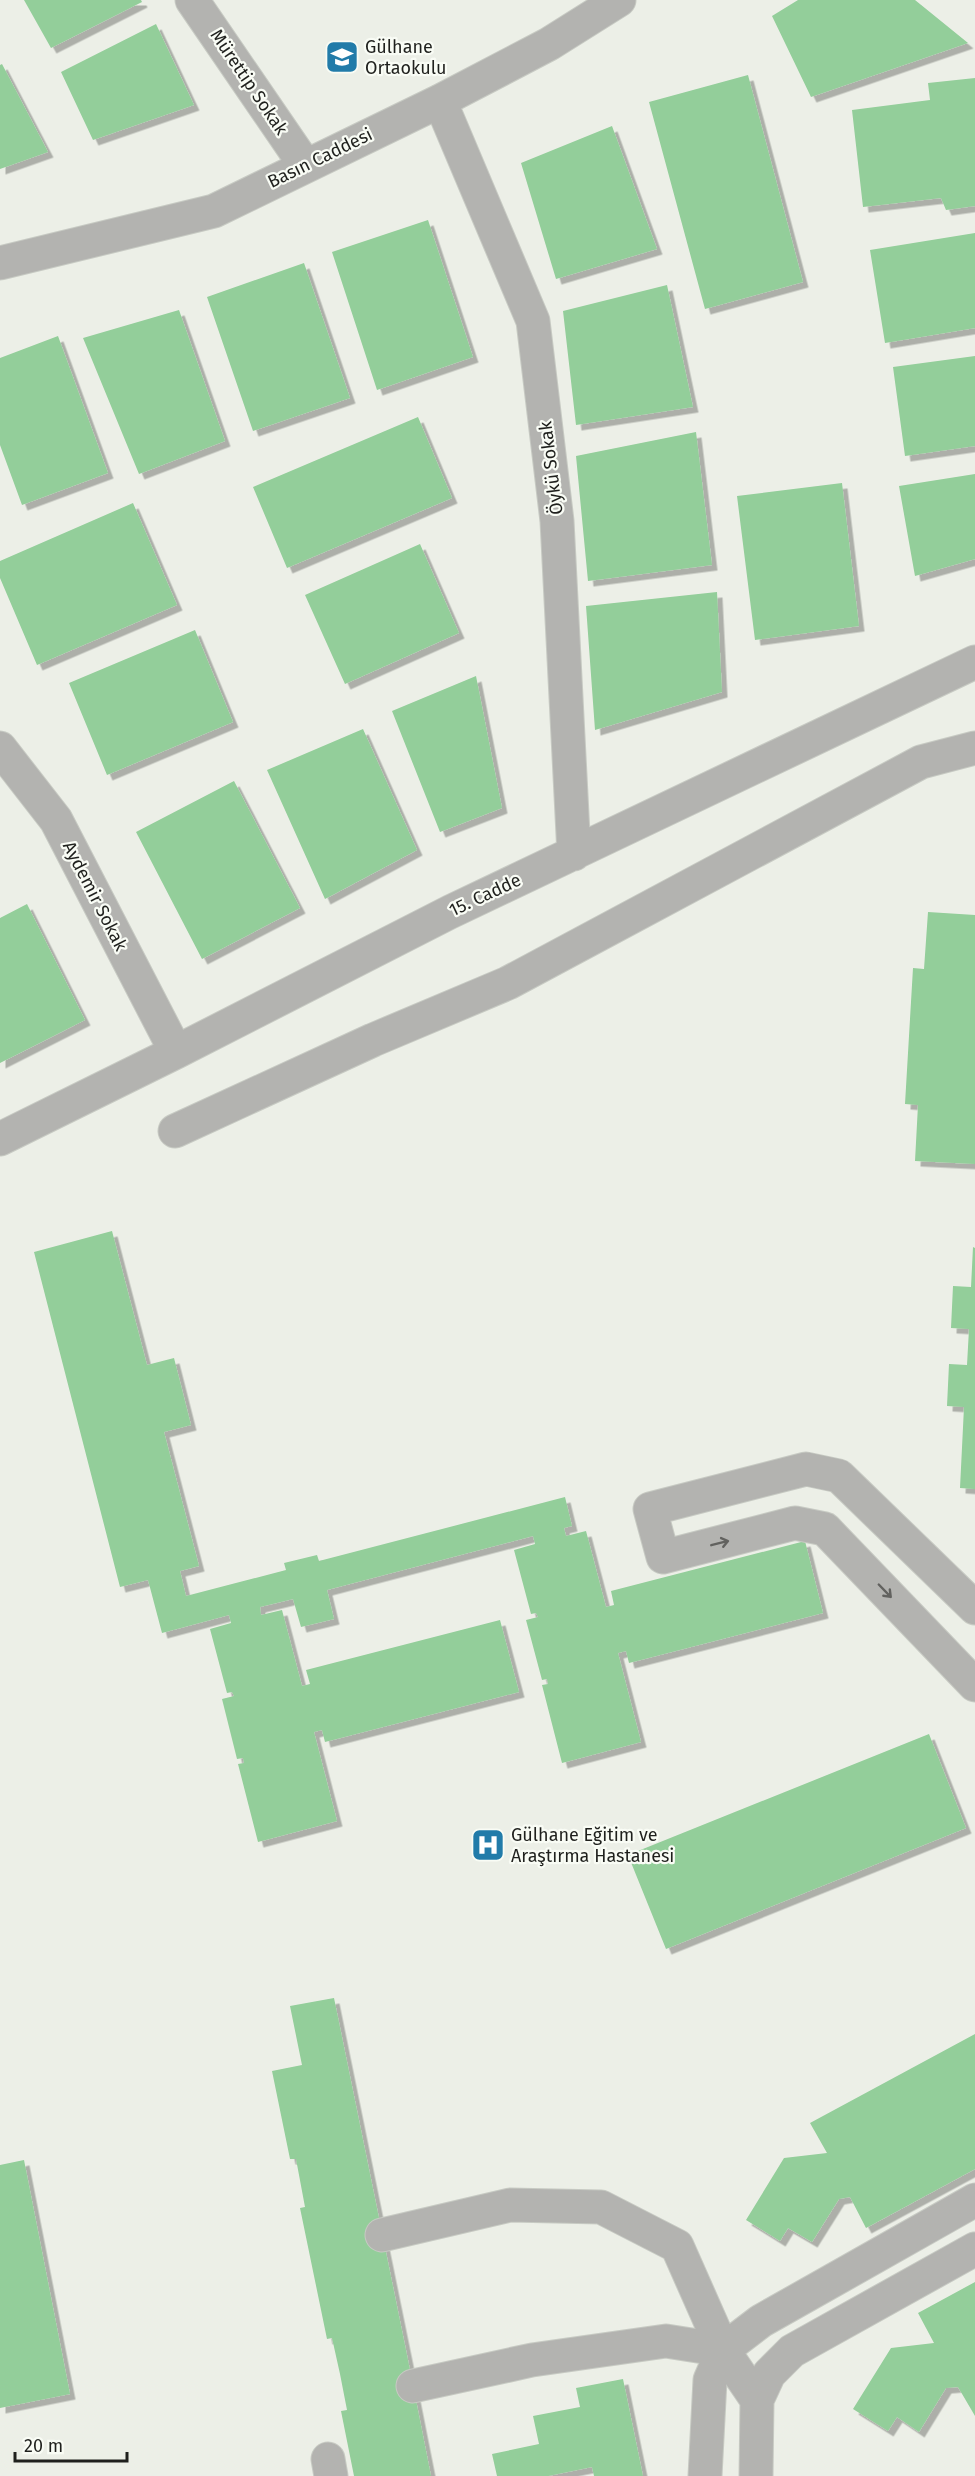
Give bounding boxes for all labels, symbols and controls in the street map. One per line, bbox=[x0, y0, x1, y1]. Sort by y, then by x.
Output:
street label: Mürettip Sokak bbox=[206, 25, 293, 140]
place label: Gülhane Ortaokulu bbox=[365, 36, 446, 79]
school or university icon: Gülhane Ortaokulu bbox=[324, 39, 360, 75]
street label: Basın Caddesi bbox=[264, 123, 376, 193]
street label: Öykü Sokak bbox=[534, 419, 568, 516]
street label: Aydemir Sokak bbox=[58, 837, 132, 955]
street label: 15. Cadde bbox=[445, 869, 525, 921]
one-way arrow bbox=[710, 1536, 729, 1548]
one-way arrow bbox=[878, 1584, 892, 1599]
place label: Gülhane Eğitim ve Araştırma Hastanesi bbox=[511, 1824, 674, 1867]
hospital icon: Gülhane Eğitim ve Araştırma Hastanesi bbox=[470, 1827, 506, 1863]
scale bar bbox=[15, 2425, 128, 2463]
text: 20 m bbox=[24, 2435, 63, 2457]

